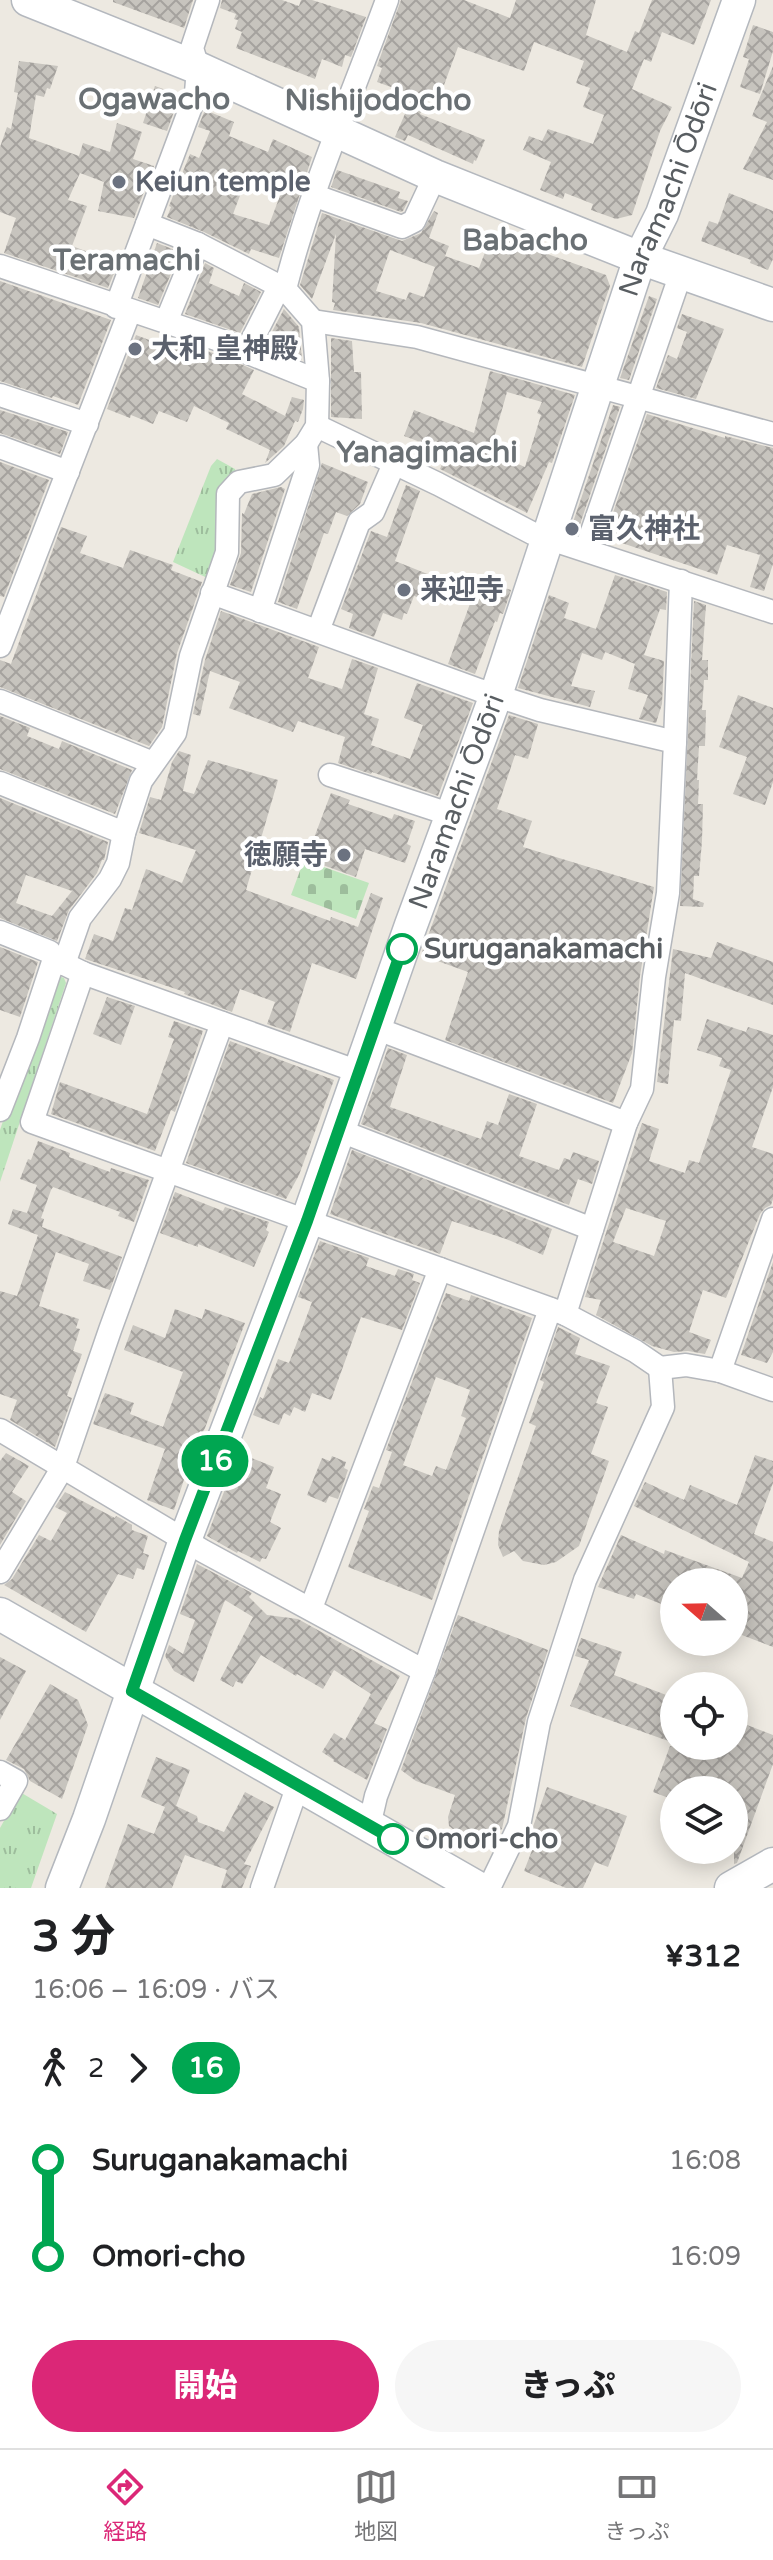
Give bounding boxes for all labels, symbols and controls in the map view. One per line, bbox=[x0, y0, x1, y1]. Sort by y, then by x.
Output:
street label: Naramachi Ōdōri bbox=[612, 78, 725, 301]
district label: Ogawacho bbox=[78, 81, 230, 118]
district label: Nishijodocho bbox=[285, 82, 471, 119]
place label: Keiun temple bbox=[135, 165, 311, 199]
marker: Keiun temple bbox=[110, 173, 128, 191]
district label: Babacho bbox=[462, 222, 588, 259]
district label: Teramachi bbox=[52, 242, 201, 279]
place label: 大和 皇神殿 bbox=[151, 332, 298, 366]
marker: 大和 皇神殿 bbox=[126, 340, 144, 358]
district label: Yanagimachi bbox=[336, 434, 518, 471]
place label: 富久神社 bbox=[588, 512, 700, 546]
marker: 富久神社 bbox=[563, 520, 581, 538]
place label: 来迎寺 bbox=[420, 573, 504, 607]
marker: 来迎寺 bbox=[395, 581, 413, 599]
street label: Naramachi Ōdōri bbox=[401, 689, 512, 914]
place label: 徳願寺 bbox=[244, 838, 328, 872]
marker: 徳願寺 bbox=[335, 846, 353, 864]
place label: Suruganakamachi bbox=[424, 932, 663, 966]
marker: Suruganakamachi bbox=[387, 934, 417, 964]
line badge: 16 bbox=[179, 1435, 251, 1487]
text: 16 bbox=[197, 1444, 233, 1478]
north arrow bbox=[660, 1568, 748, 1656]
map controls bbox=[660, 1568, 748, 1864]
button: locate bbox=[660, 1672, 748, 1760]
button: layers bbox=[660, 1776, 748, 1864]
place label: Omori-cho bbox=[415, 1822, 558, 1856]
marker: Omori-cho bbox=[378, 1824, 408, 1854]
text: 3 分 bbox=[32, 1911, 115, 1964]
text: ¥312 bbox=[665, 1938, 741, 1975]
text: 16:06 – 16:09 · バス bbox=[32, 1974, 280, 2005]
icon: walk bbox=[32, 2046, 76, 2090]
icon: forward bbox=[116, 2046, 160, 2090]
text: 16 bbox=[188, 2051, 224, 2085]
text: 2 bbox=[88, 2053, 104, 2084]
text: Suruganakamachi bbox=[92, 2142, 348, 2179]
text: 16:08 bbox=[669, 2145, 741, 2176]
text: Omori-cho bbox=[92, 2238, 246, 2275]
text: 16:09 bbox=[669, 2241, 741, 2272]
button: 開始 bbox=[32, 2340, 379, 2432]
button: きっぷ bbox=[395, 2340, 741, 2432]
tab: 経路 bbox=[103, 2465, 147, 2545]
tab: 地図 bbox=[354, 2465, 398, 2545]
tab: きっぷ bbox=[605, 2465, 670, 2545]

